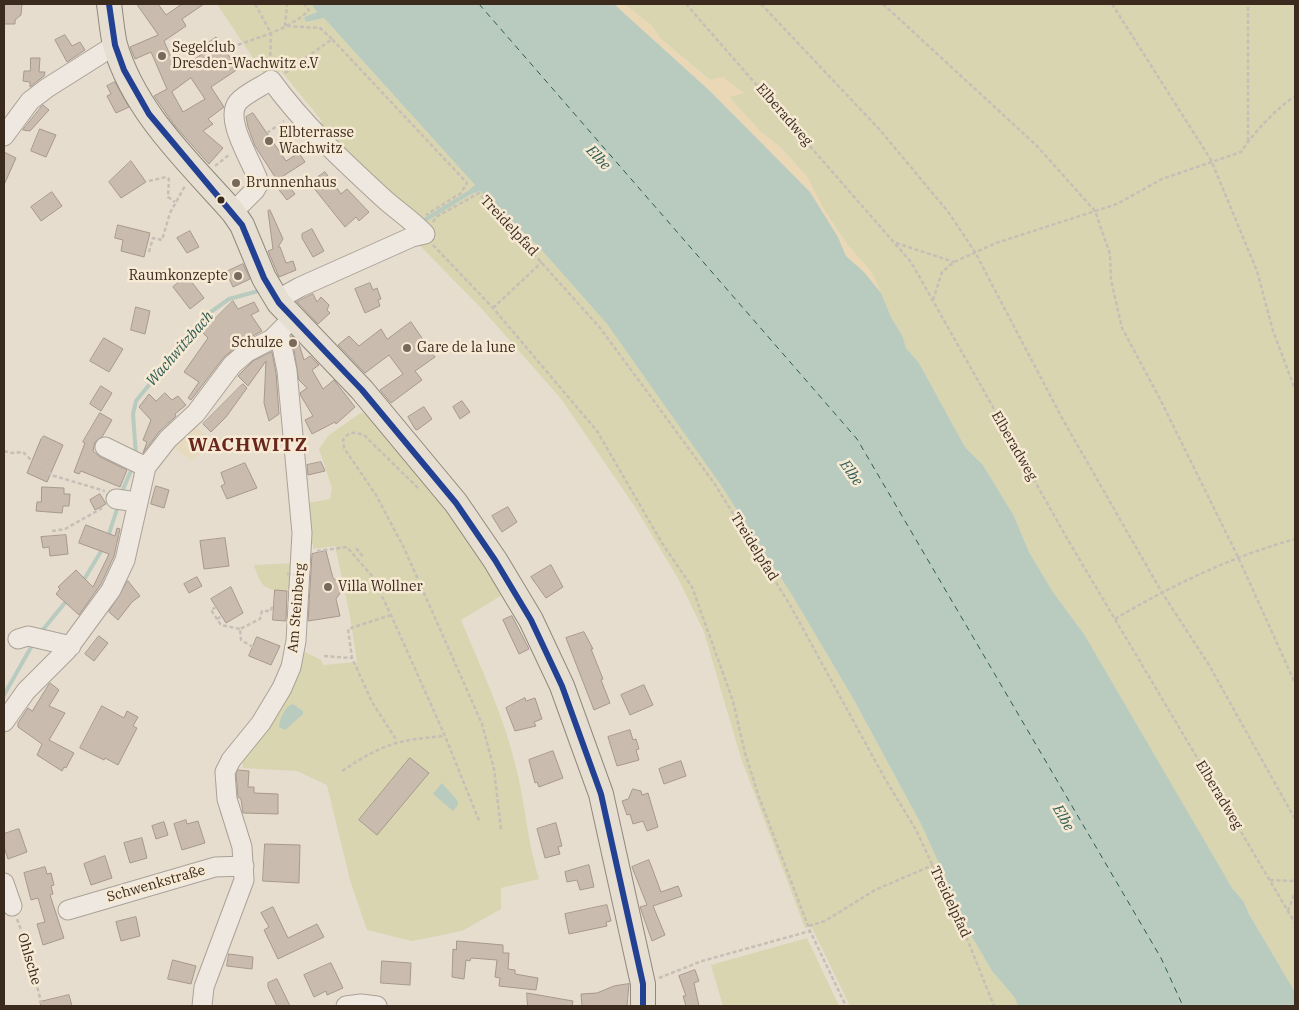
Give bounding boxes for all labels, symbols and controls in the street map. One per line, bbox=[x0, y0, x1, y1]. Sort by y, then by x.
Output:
place label: Segelclub Dresden-Wachwitz e.V bbox=[172, 40, 319, 72]
marker: Segelclub Dresden-Wachwitz e.V bbox=[156, 50, 168, 62]
street label: Elberadweg bbox=[752, 80, 816, 150]
place label: Elbterrasse Wachwitz bbox=[279, 125, 354, 158]
marker: Elbterrasse Wachwitz bbox=[263, 135, 275, 147]
water label: Elbe bbox=[582, 142, 614, 174]
place label: Brunnenhaus bbox=[246, 175, 337, 191]
marker: Brunnenhaus bbox=[230, 177, 242, 189]
street label: Treidelpfad bbox=[477, 192, 541, 260]
unlabelled marker bbox=[216, 195, 226, 205]
place label: Raumkonzepte bbox=[129, 268, 228, 284]
marker: Raumkonzepte bbox=[232, 270, 244, 282]
water label: Wachwitzbach bbox=[143, 308, 217, 390]
place label: Schulze bbox=[231, 335, 283, 351]
marker: Schulze bbox=[287, 337, 299, 349]
place label: Gare de la lune bbox=[417, 340, 516, 356]
marker: Gare de la lune bbox=[401, 342, 413, 354]
street label: Elberadweg bbox=[987, 408, 1041, 484]
district label: WACHWITZ bbox=[187, 435, 309, 457]
water label: Elbe bbox=[836, 457, 866, 489]
street label: Treidelpfad bbox=[727, 510, 781, 584]
street label: Am Steinberg bbox=[285, 562, 309, 654]
place label: Villa Wollner bbox=[338, 579, 423, 595]
marker: Villa Wollner bbox=[322, 581, 334, 593]
street label: Elberadweg bbox=[1192, 757, 1246, 833]
water label: Elbe bbox=[1048, 802, 1078, 834]
street label: Schwenkstraße bbox=[105, 862, 207, 906]
street label: Treidelpfad bbox=[926, 864, 974, 940]
street label: Ohlsche bbox=[14, 931, 44, 987]

